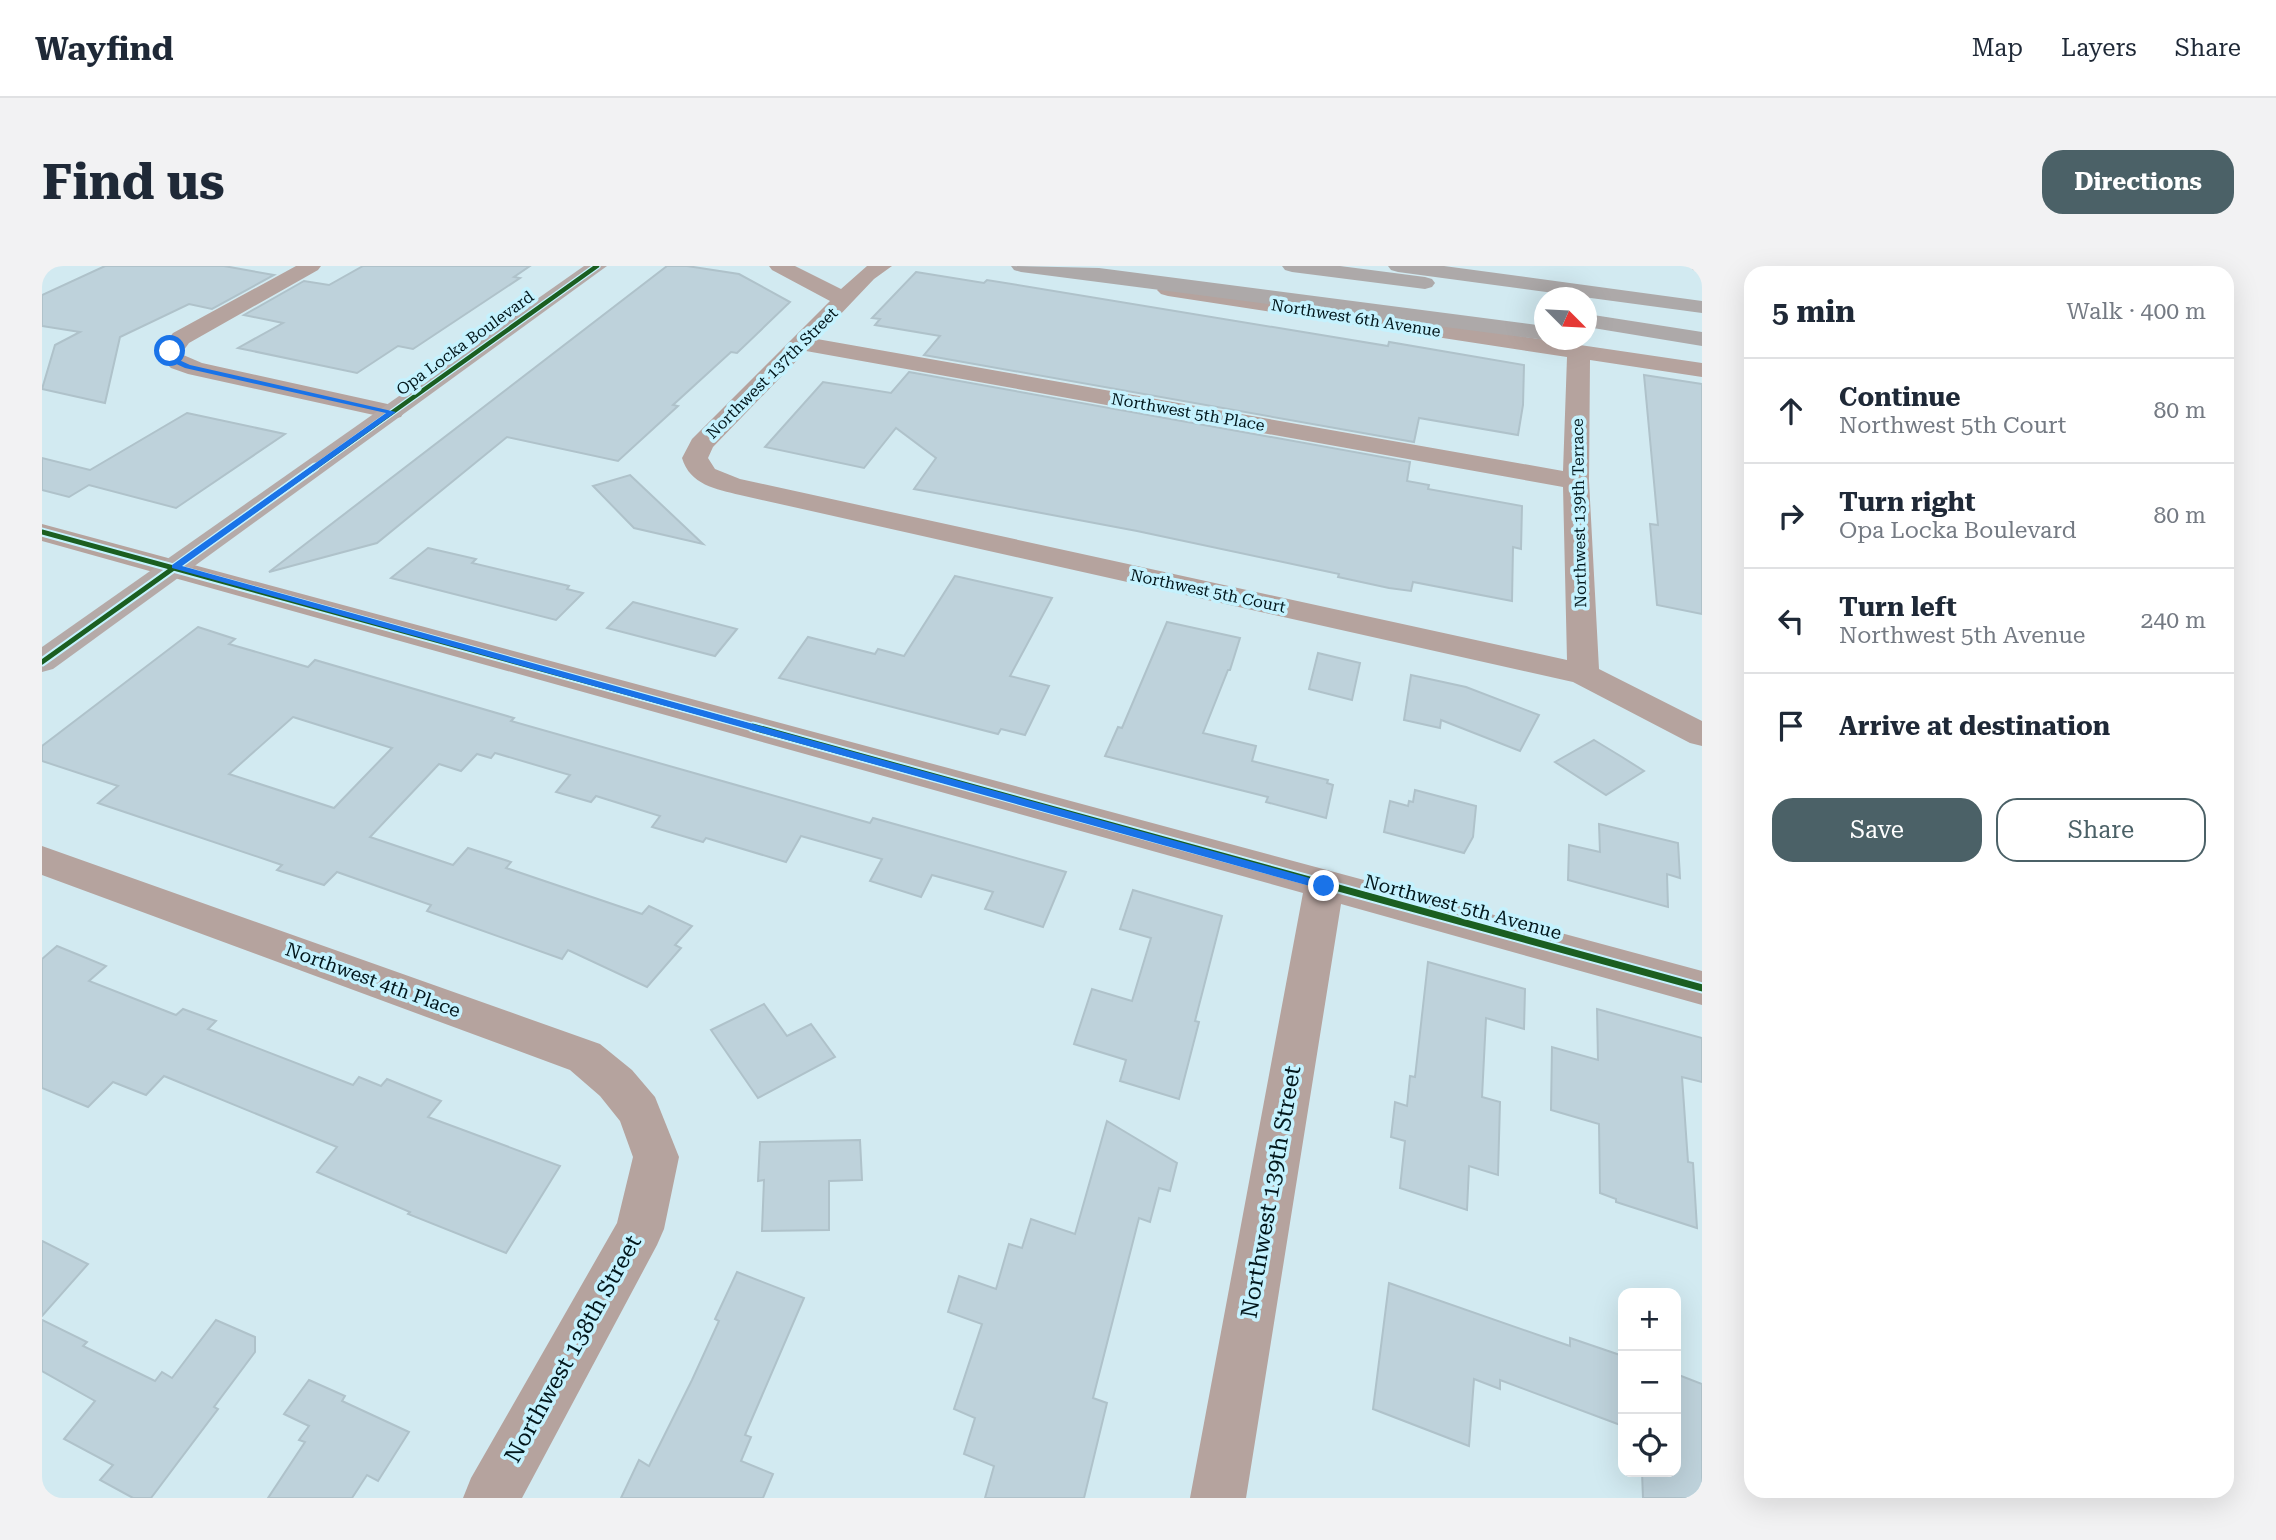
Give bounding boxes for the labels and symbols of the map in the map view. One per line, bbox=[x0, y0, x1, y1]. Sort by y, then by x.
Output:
street label: Opa Locka Boulevard bbox=[393, 287, 537, 399]
north arrow bbox=[1534, 287, 1597, 350]
street label: Northwest 6th Avenue bbox=[1270, 295, 1442, 341]
street label: Northwest 137th Street bbox=[702, 303, 842, 443]
route start bbox=[154, 335, 185, 366]
street label: Northwest 5th Place bbox=[1110, 389, 1266, 435]
street label: Northwest 139th Terrace bbox=[1568, 418, 1590, 608]
street label: Northwest 5th Court bbox=[1129, 565, 1287, 617]
route end bbox=[1308, 870, 1339, 901]
street label: Northwest 5th Avenue bbox=[1362, 870, 1564, 944]
street label: Northwest 4th Place bbox=[282, 938, 464, 1022]
street label: Northwest 139th Street bbox=[1236, 1063, 1307, 1320]
street label: Northwest 138th Street bbox=[499, 1230, 647, 1467]

